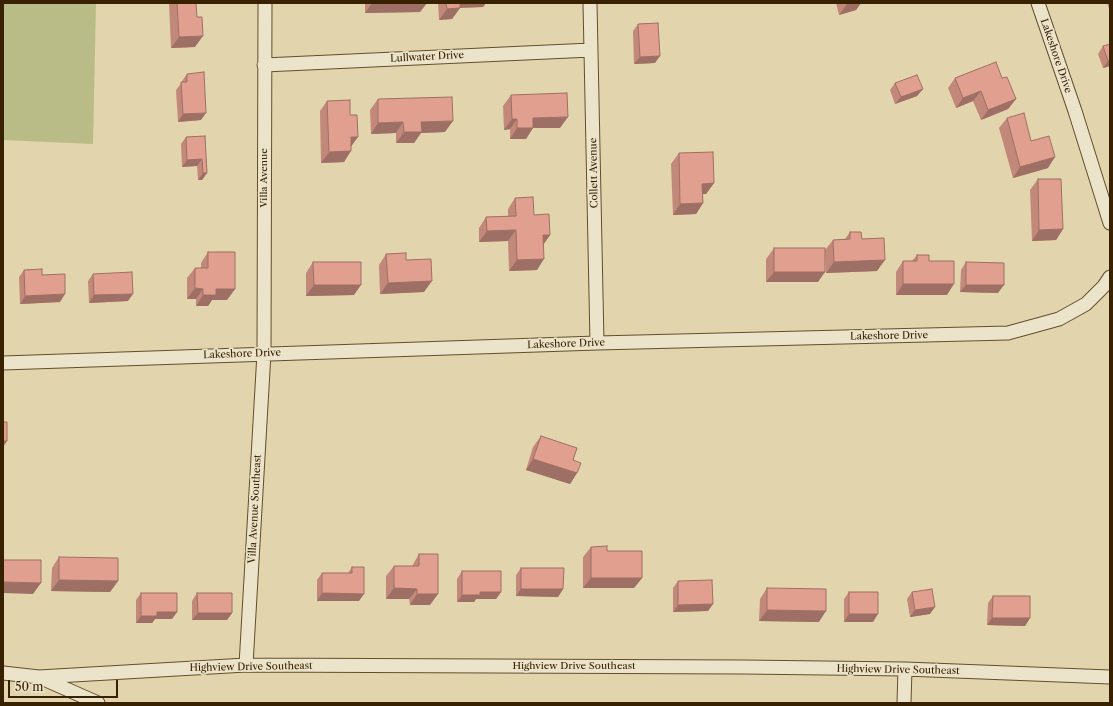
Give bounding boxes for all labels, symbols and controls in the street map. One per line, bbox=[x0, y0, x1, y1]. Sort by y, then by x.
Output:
street label: Lakeshore Drive bbox=[1038, 17, 1074, 95]
street label: Lullwater Drive bbox=[390, 49, 464, 65]
street label: Collett Avenue bbox=[587, 138, 601, 208]
street label: Villa Avenue bbox=[258, 148, 270, 208]
street label: Lakeshore Drive bbox=[850, 329, 928, 343]
street label: Lakeshore Drive bbox=[527, 337, 605, 351]
street label: Lakeshore Drive bbox=[203, 347, 281, 361]
street label: Villa Avenue Southeast bbox=[246, 454, 264, 564]
street label: Highview Drive Southeast bbox=[189, 660, 313, 674]
street label: Highview Drive Southeast bbox=[512, 660, 636, 672]
street label: Highview Drive Southeast bbox=[836, 663, 960, 677]
scale bar bbox=[10, 672, 120, 698]
text: 50 m bbox=[15, 679, 44, 694]

